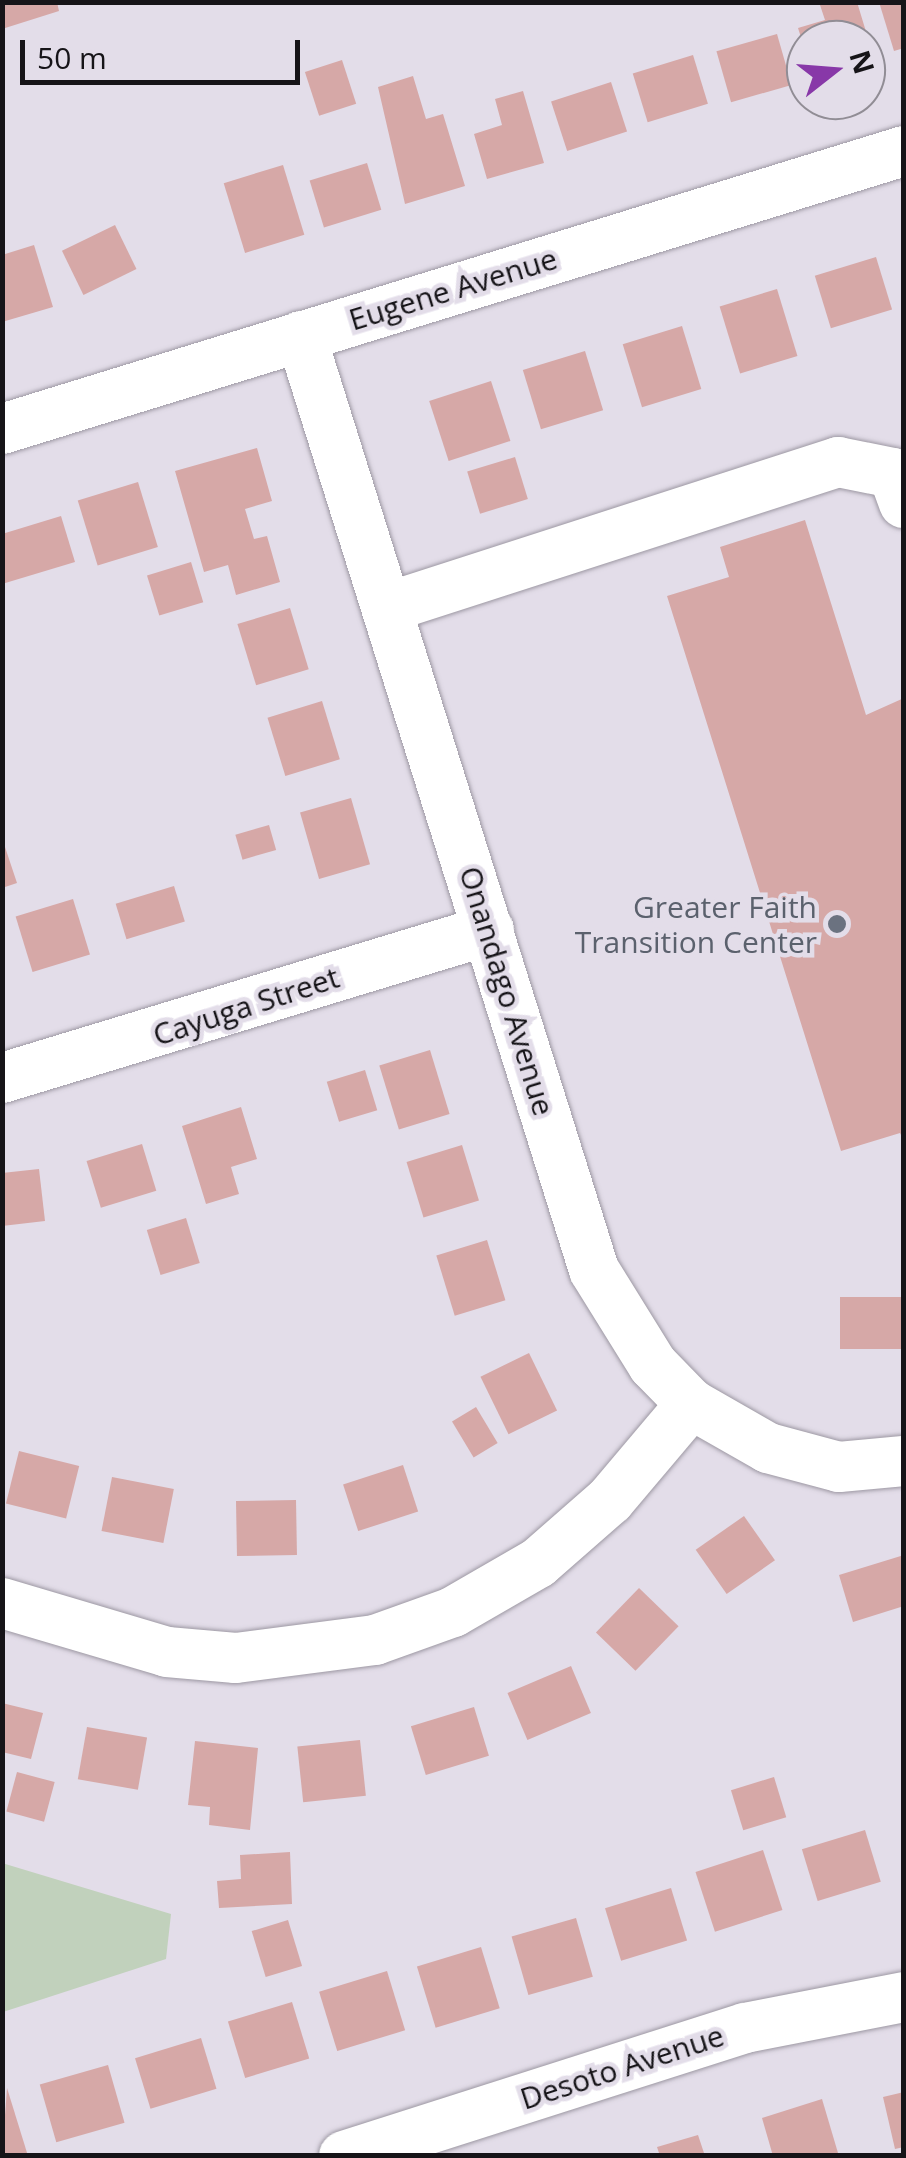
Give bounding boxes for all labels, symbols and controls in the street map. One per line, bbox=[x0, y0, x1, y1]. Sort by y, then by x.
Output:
scale bar bbox=[25, 20, 305, 82]
north arrow bbox=[786, 20, 886, 120]
text: 50 m bbox=[37, 37, 107, 78]
text: N bbox=[841, 45, 884, 78]
street label: Eugene Avenue bbox=[345, 240, 561, 338]
street label: Onandago Avenue bbox=[452, 862, 562, 1120]
place label: Greater Faith Transition Center bbox=[575, 889, 817, 960]
marker: Greater Faith Transition Center bbox=[826, 913, 848, 935]
street label: Cayuga Street bbox=[148, 959, 344, 1053]
street label: Desoto Avenue bbox=[516, 2017, 728, 2117]

